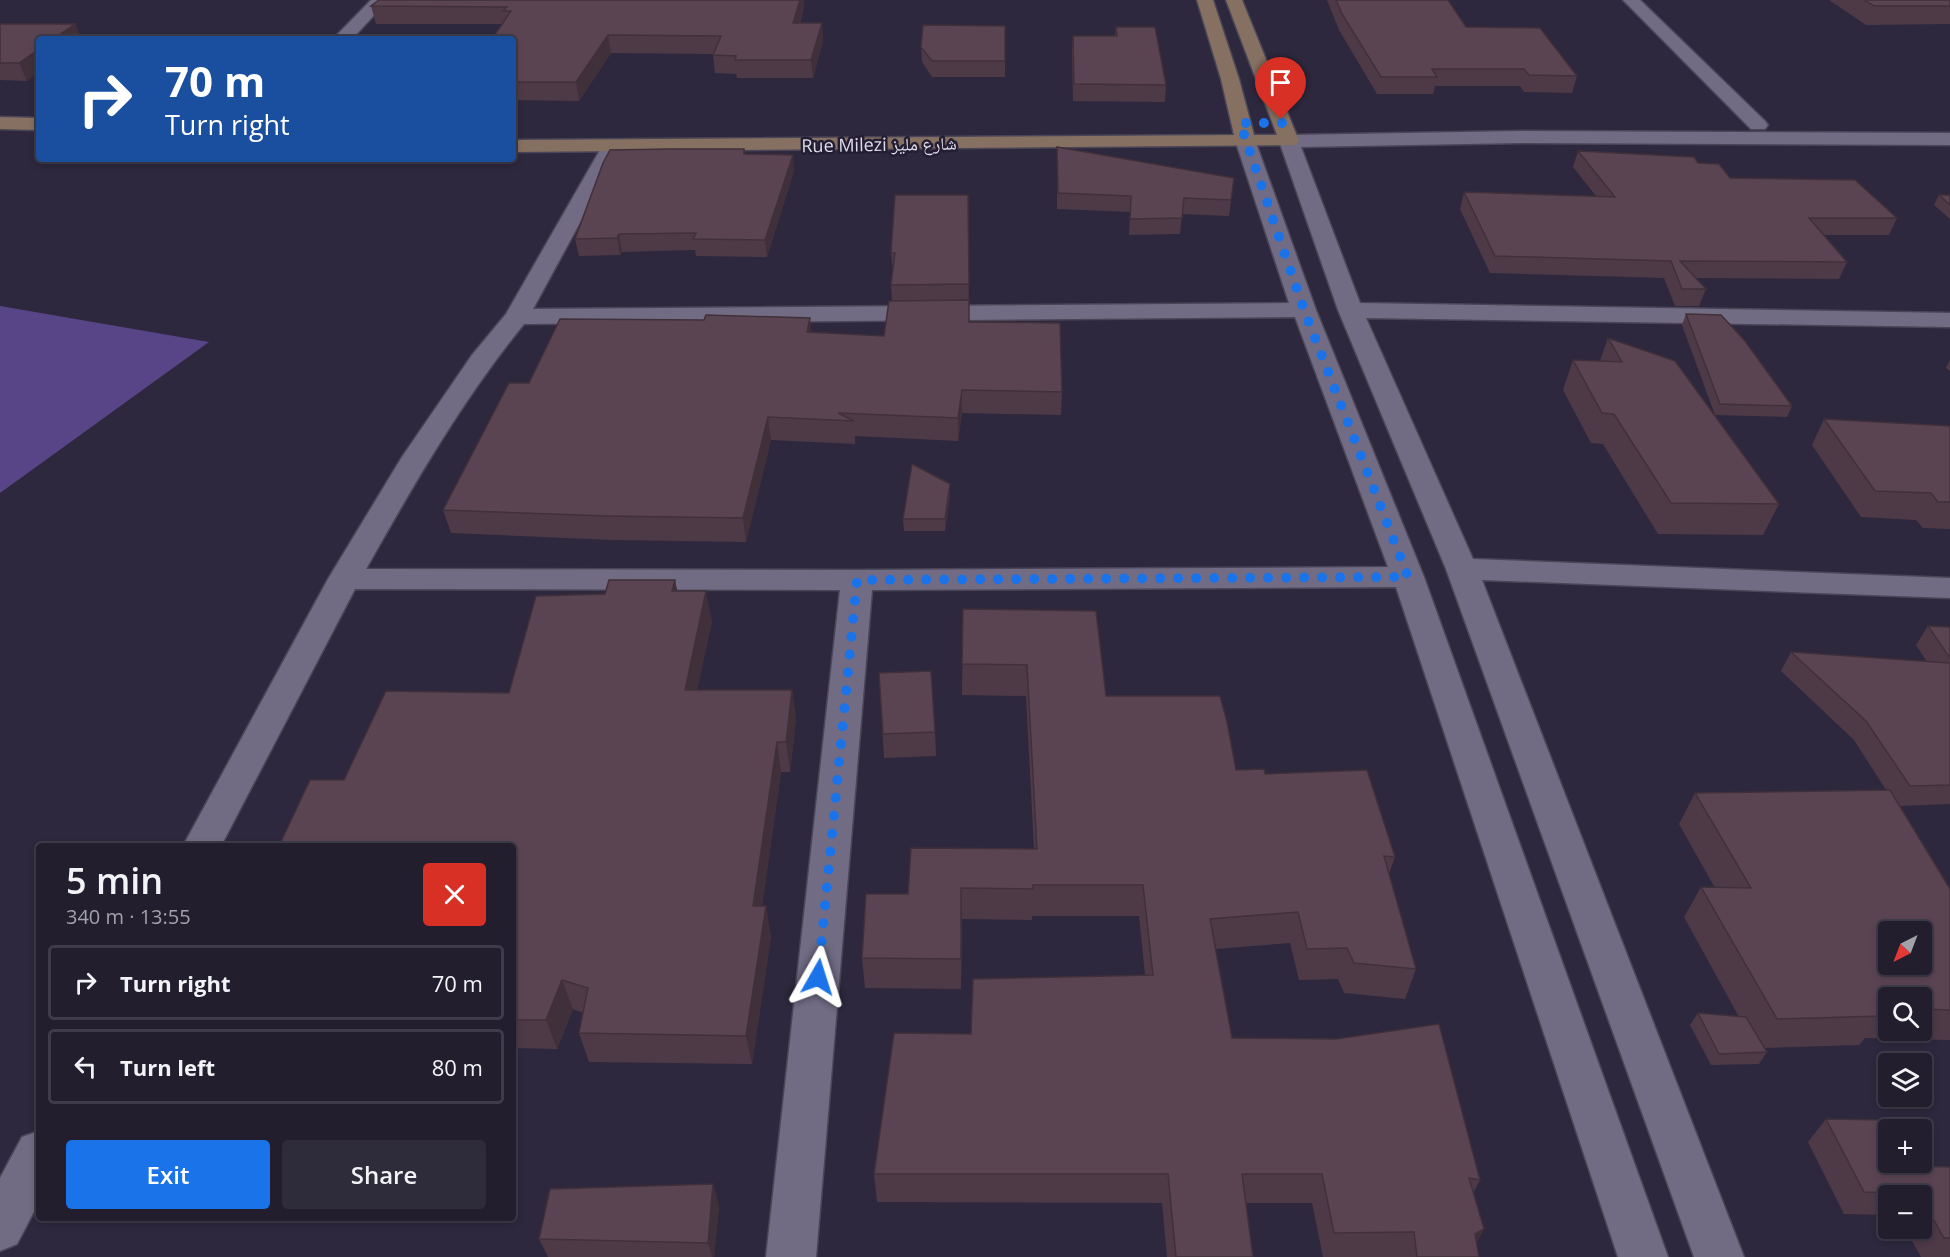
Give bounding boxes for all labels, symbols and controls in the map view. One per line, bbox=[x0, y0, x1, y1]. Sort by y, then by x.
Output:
text: 70 m bbox=[165, 52, 265, 109]
pin bbox=[1255, 57, 1306, 119]
icon: right bbox=[66, 60, 144, 138]
icon: arrive bbox=[1264, 66, 1297, 99]
text: Turn right bbox=[165, 106, 290, 143]
street label: Rue Milezi شارع مليز bbox=[801, 131, 957, 157]
text: 5 min bbox=[66, 856, 163, 905]
button: close bbox=[423, 863, 486, 926]
text: 340 m · 13:55 bbox=[66, 903, 191, 930]
north arrow bbox=[1878, 921, 1932, 975]
map controls bbox=[1878, 921, 1932, 1239]
position arrow bbox=[786, 945, 850, 1009]
icon: right bbox=[69, 966, 102, 999]
text: Turn right bbox=[120, 968, 231, 998]
text: 70 m bbox=[432, 968, 483, 998]
button: search bbox=[1878, 987, 1932, 1041]
icon: left bbox=[69, 1050, 102, 1083]
text: Turn left bbox=[120, 1052, 215, 1082]
text: 80 m bbox=[432, 1052, 483, 1082]
button: layers bbox=[1878, 1053, 1932, 1107]
button: + bbox=[1878, 1119, 1932, 1173]
button: Exit bbox=[66, 1140, 270, 1209]
button: Share bbox=[282, 1140, 486, 1209]
button: − bbox=[1878, 1185, 1932, 1239]

